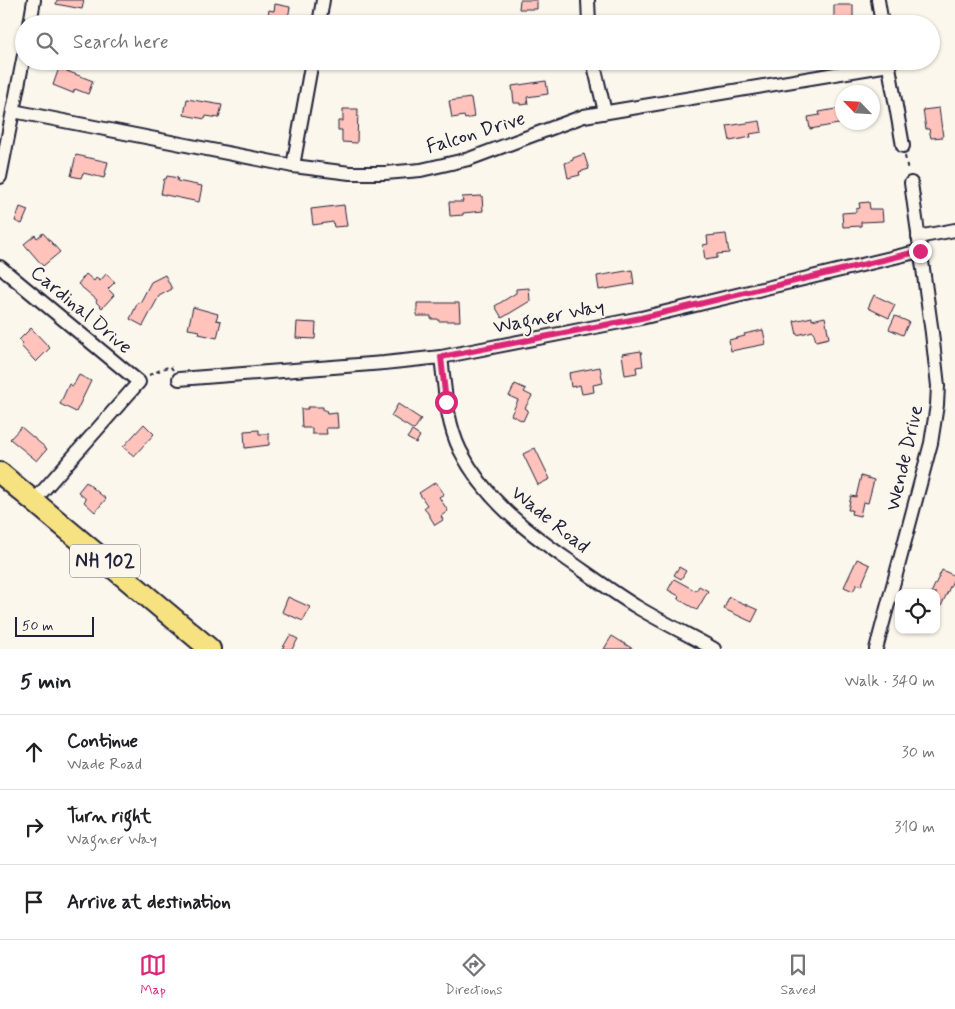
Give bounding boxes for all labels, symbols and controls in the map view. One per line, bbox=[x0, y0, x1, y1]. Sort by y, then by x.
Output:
search box bbox=[15, 15, 940, 70]
icon: search bbox=[33, 29, 61, 57]
text: Search here bbox=[73, 30, 169, 55]
north arrow bbox=[835, 85, 880, 130]
street label: Falcon Drive bbox=[423, 105, 529, 161]
route end bbox=[909, 240, 932, 263]
street label: Cardinal Drive bbox=[24, 259, 138, 361]
street label: Wagner Way bbox=[491, 293, 607, 343]
route start bbox=[435, 391, 458, 414]
street label: Wende Drive bbox=[880, 402, 930, 514]
street label: Wade Road bbox=[505, 480, 595, 560]
road number: NH 102 bbox=[70, 544, 140, 578]
map controls bbox=[895, 589, 940, 634]
button: locate bbox=[895, 589, 940, 634]
scale bar bbox=[15, 614, 94, 637]
text: 50 m bbox=[22, 617, 53, 635]
text: 5 min bbox=[20, 668, 72, 696]
text: Walk · 340 m bbox=[845, 671, 935, 692]
text: Continue bbox=[67, 729, 138, 754]
icon: ahead bbox=[20, 738, 48, 766]
text: 30 m bbox=[902, 742, 935, 763]
text: Wade Road bbox=[67, 754, 142, 775]
text: Turn right bbox=[67, 804, 151, 829]
icon: right bbox=[20, 813, 48, 841]
text: 310 m bbox=[894, 817, 935, 838]
text: Wagner Way bbox=[67, 829, 157, 850]
icon: arrive bbox=[20, 888, 48, 916]
text: Arrive at destination bbox=[67, 890, 231, 915]
tab: Map bbox=[139, 951, 167, 999]
tab: Directions bbox=[445, 951, 503, 999]
tab: Saved bbox=[781, 951, 816, 999]

